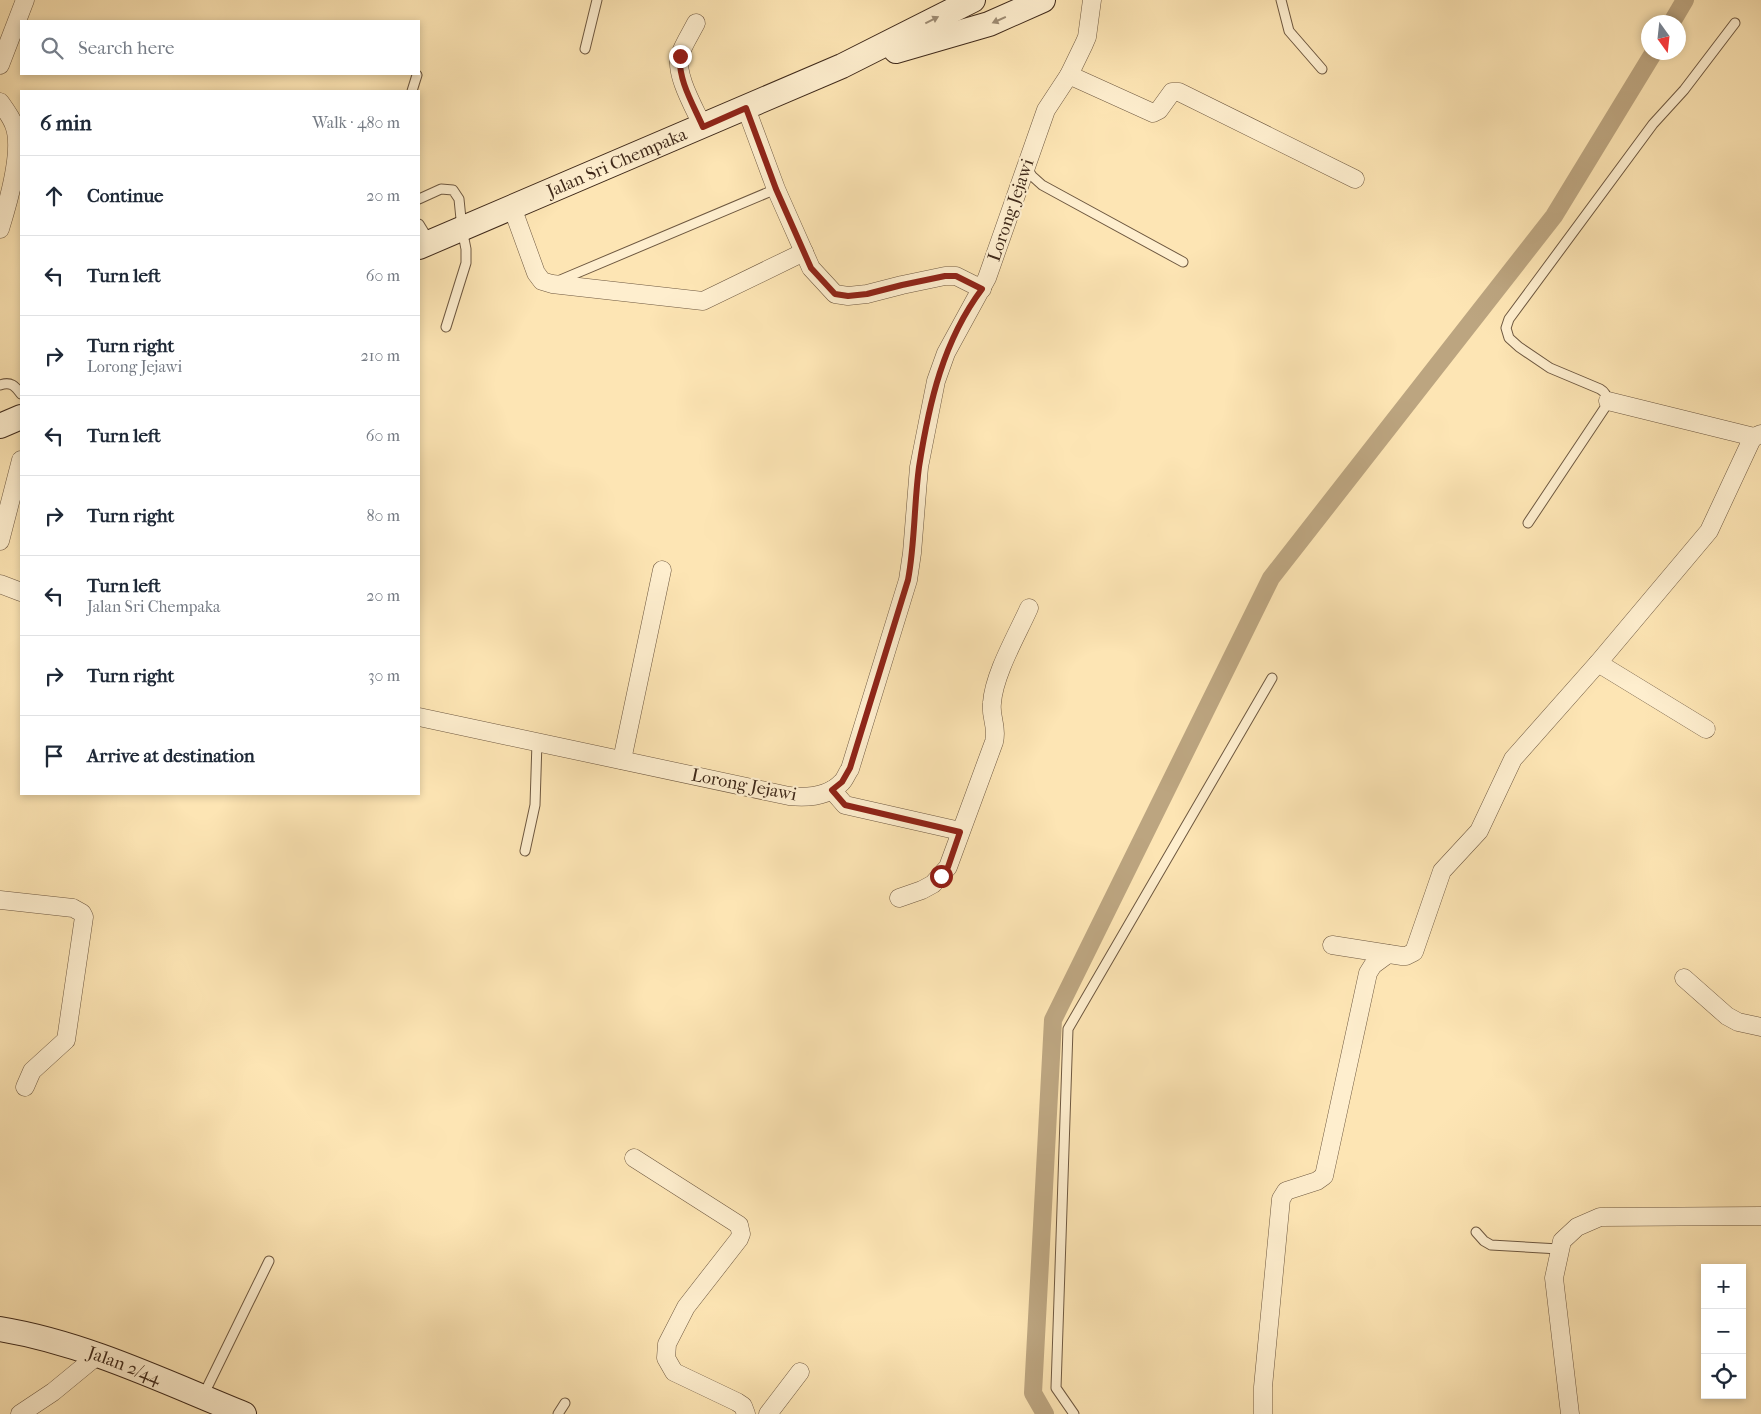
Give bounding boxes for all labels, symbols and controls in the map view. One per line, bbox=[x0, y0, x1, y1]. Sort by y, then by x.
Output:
north arrow bbox=[1641, 15, 1686, 60]
one-way arrow bbox=[925, 16, 939, 24]
one-way arrow bbox=[992, 16, 1006, 24]
search box bbox=[20, 20, 420, 75]
icon: search bbox=[38, 34, 66, 62]
text: Search here bbox=[78, 37, 174, 59]
route end bbox=[669, 45, 692, 68]
text: 6 min bbox=[40, 111, 92, 135]
text: Walk · 480 m bbox=[312, 113, 400, 132]
street label: Jalan Sri Chempaka bbox=[542, 123, 690, 202]
street label: Lorong Jejawi bbox=[984, 155, 1039, 264]
icon: ahead bbox=[40, 182, 68, 210]
text: Continue bbox=[87, 185, 163, 207]
text: 20 m bbox=[366, 186, 400, 205]
icon: left bbox=[40, 262, 68, 290]
text: Turn left bbox=[87, 265, 161, 287]
text: 60 m bbox=[366, 266, 400, 285]
text: Turn right bbox=[87, 335, 174, 357]
icon: right bbox=[40, 342, 68, 370]
text: 210 m bbox=[361, 346, 400, 365]
text: Lorong Jejawi bbox=[87, 357, 182, 376]
icon: left bbox=[40, 422, 68, 450]
text: Turn left bbox=[87, 425, 161, 447]
text: 60 m bbox=[366, 426, 400, 445]
icon: right bbox=[40, 502, 68, 530]
text: Turn right bbox=[87, 505, 174, 527]
text: 80 m bbox=[366, 506, 400, 525]
text: Turn left bbox=[87, 575, 161, 597]
icon: left bbox=[40, 582, 68, 610]
text: 20 m bbox=[366, 586, 400, 605]
text: Jalan Sri Chempaka bbox=[87, 597, 220, 616]
icon: right bbox=[40, 662, 68, 690]
text: Turn right bbox=[87, 665, 174, 687]
text: 30 m bbox=[368, 666, 400, 685]
icon: arrive bbox=[40, 742, 68, 770]
text: Arrive at destination bbox=[87, 745, 255, 767]
street label: Lorong Jejawi bbox=[689, 764, 799, 806]
route start bbox=[930, 865, 953, 888]
map controls bbox=[1701, 1264, 1746, 1399]
button: + bbox=[1701, 1264, 1746, 1309]
button: − bbox=[1701, 1309, 1746, 1354]
street label: Jalan 2/44 bbox=[83, 1341, 165, 1389]
button: locate bbox=[1701, 1354, 1746, 1399]

